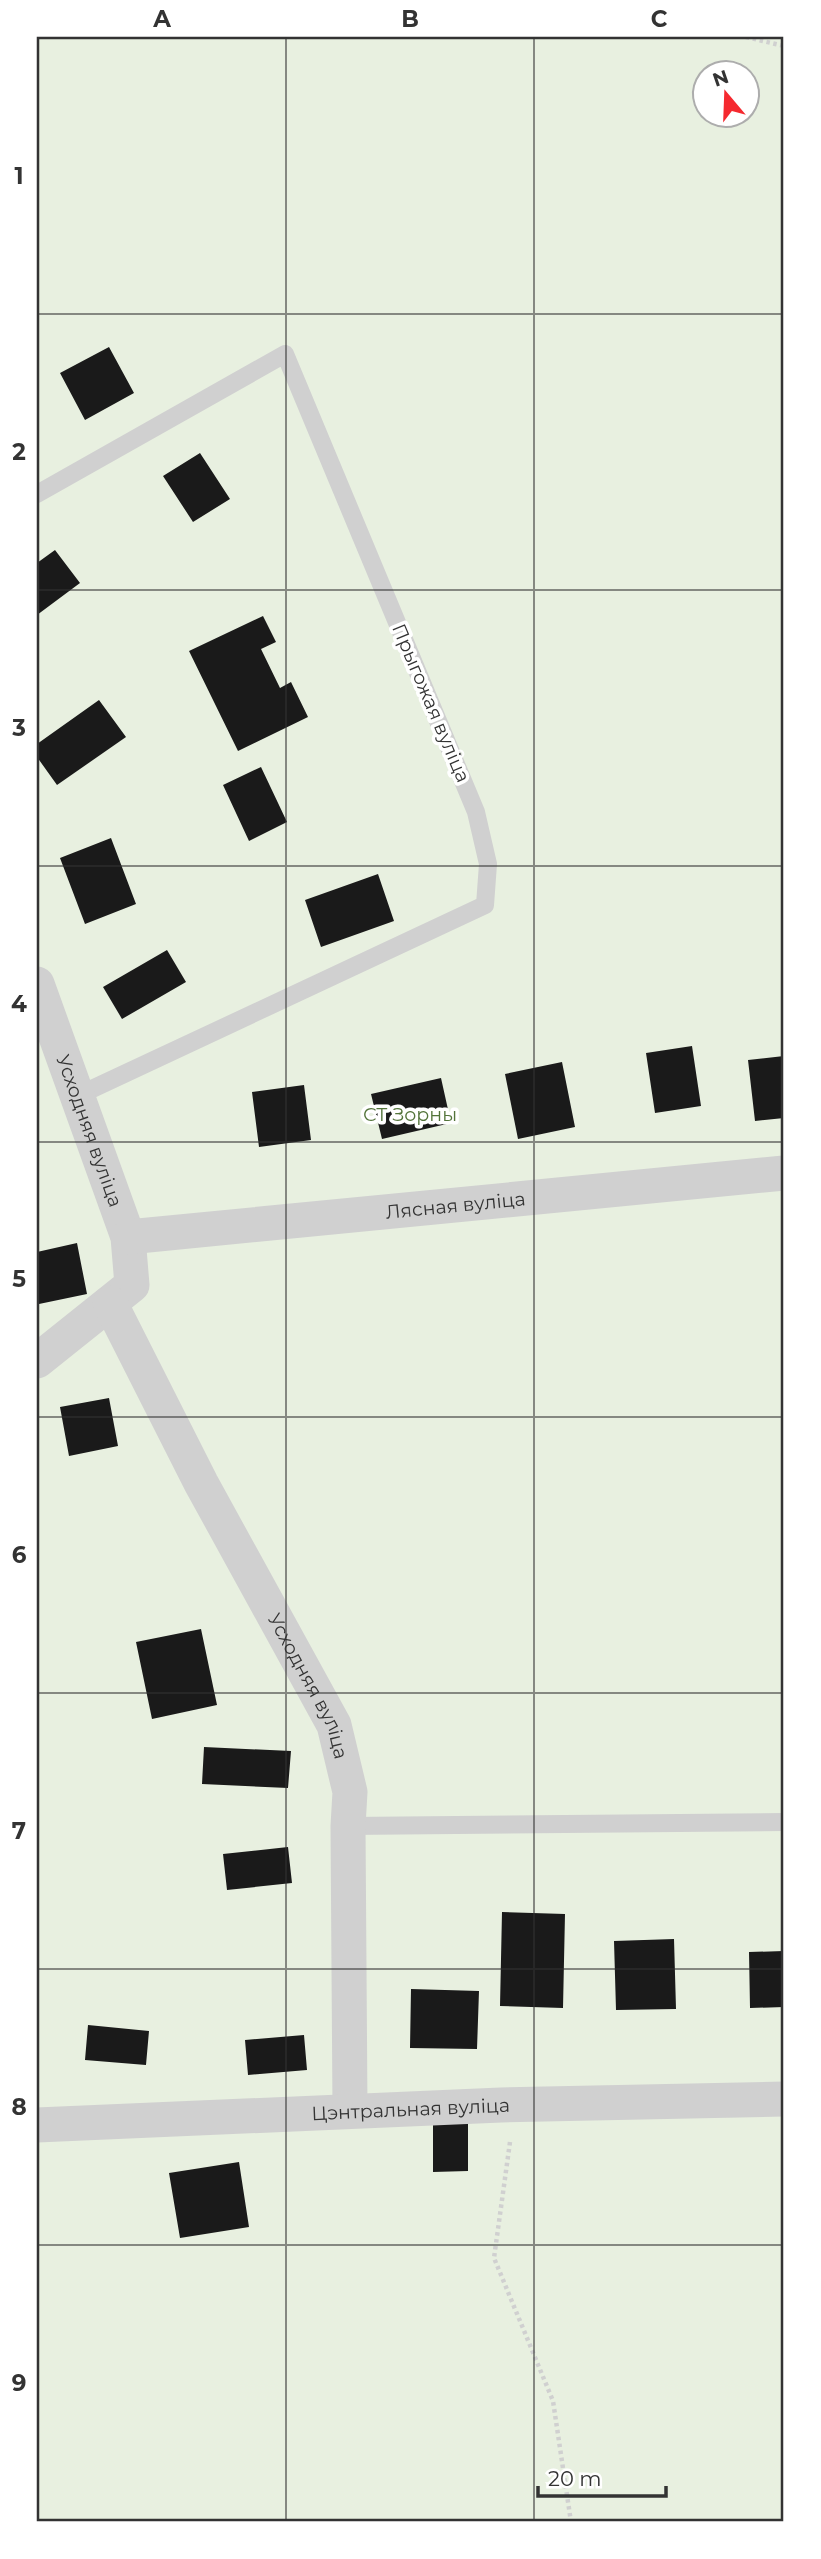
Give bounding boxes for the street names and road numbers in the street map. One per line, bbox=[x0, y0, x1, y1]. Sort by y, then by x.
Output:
street label: Прыгожая вуліца bbox=[387, 620, 475, 786]
street label: Усходняя вуліца bbox=[52, 1052, 128, 1210]
street label: Лясная вуліца bbox=[384, 1187, 527, 1223]
street label: Усходняя вуліца bbox=[263, 1609, 353, 1761]
street label: Цэнтральная вуліца bbox=[311, 2093, 510, 2125]

